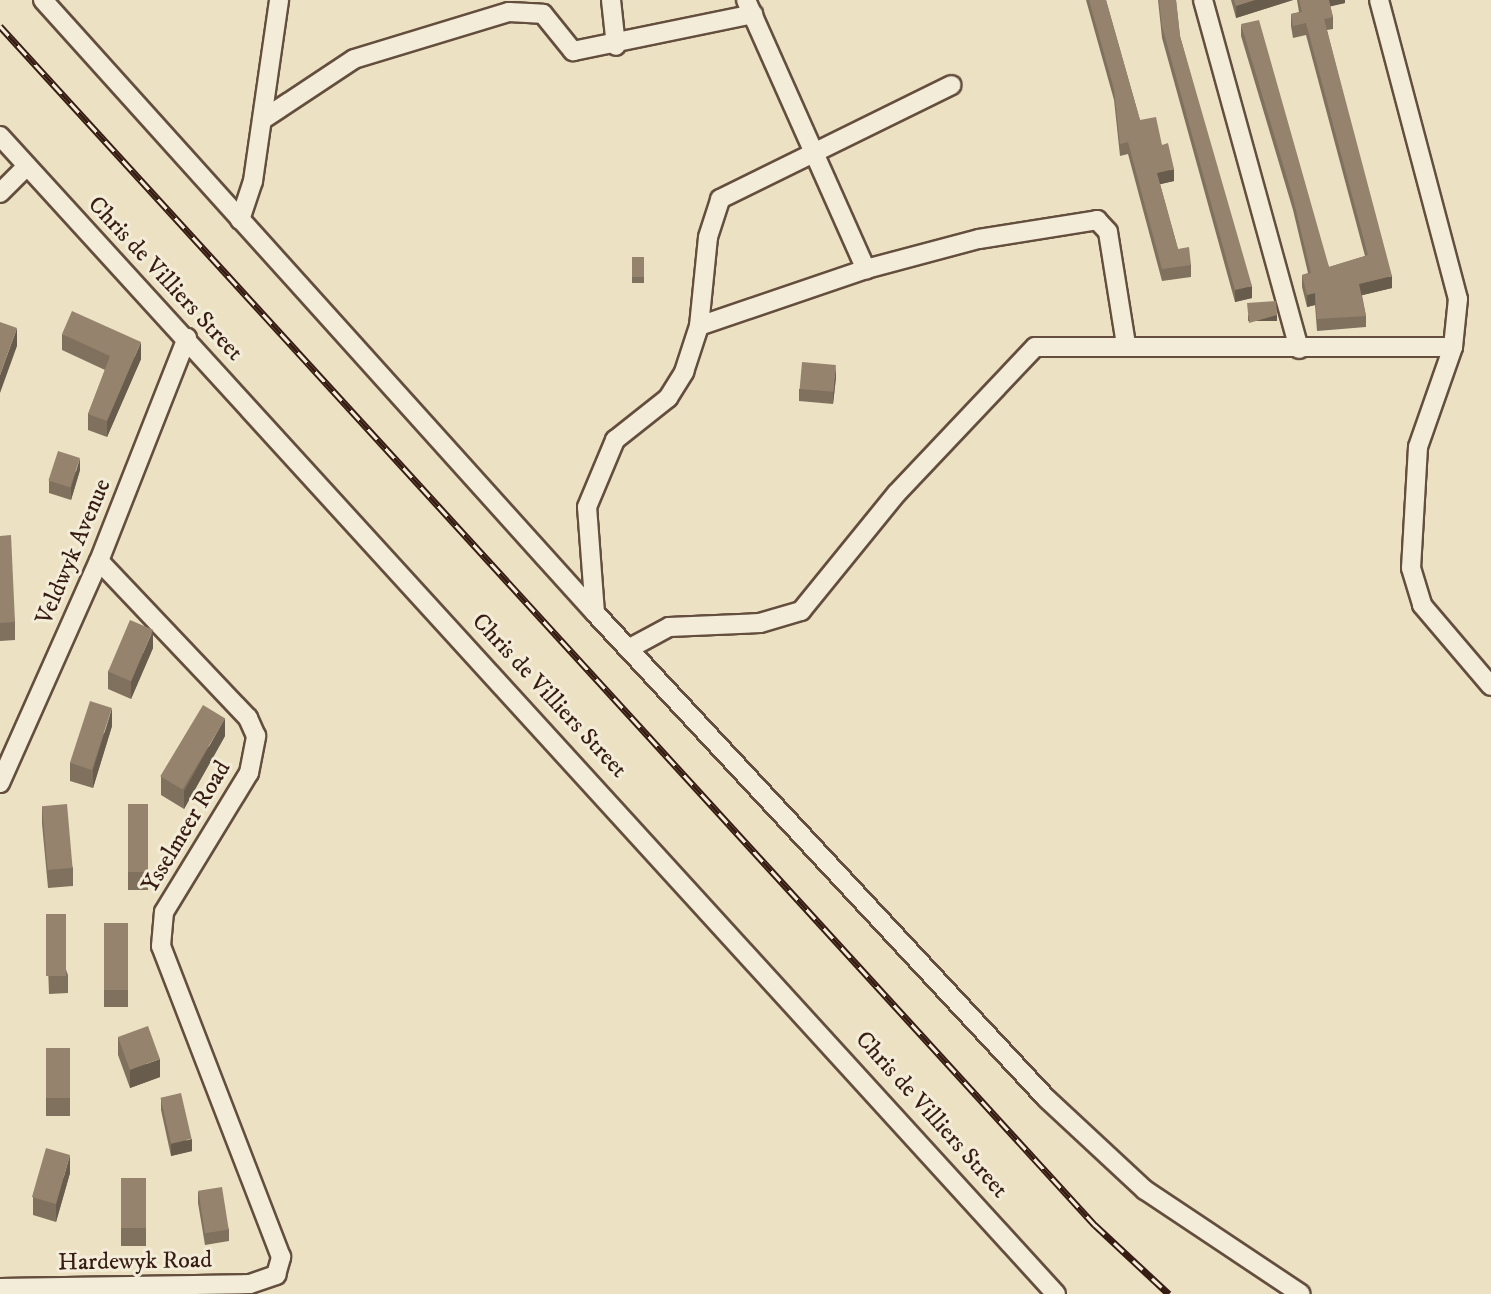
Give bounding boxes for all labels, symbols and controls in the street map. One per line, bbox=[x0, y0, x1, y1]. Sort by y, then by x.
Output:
street label: Chris de Villiers Street bbox=[81, 191, 249, 367]
street label: Veldwyk Avenue bbox=[30, 475, 118, 629]
street label: Chris de Villiers Street bbox=[465, 608, 633, 784]
street label: Ysselmeer Road bbox=[136, 756, 238, 898]
street label: Chris de Villiers Street bbox=[849, 1026, 1013, 1204]
street label: Hardewyk Road bbox=[58, 1246, 212, 1278]

